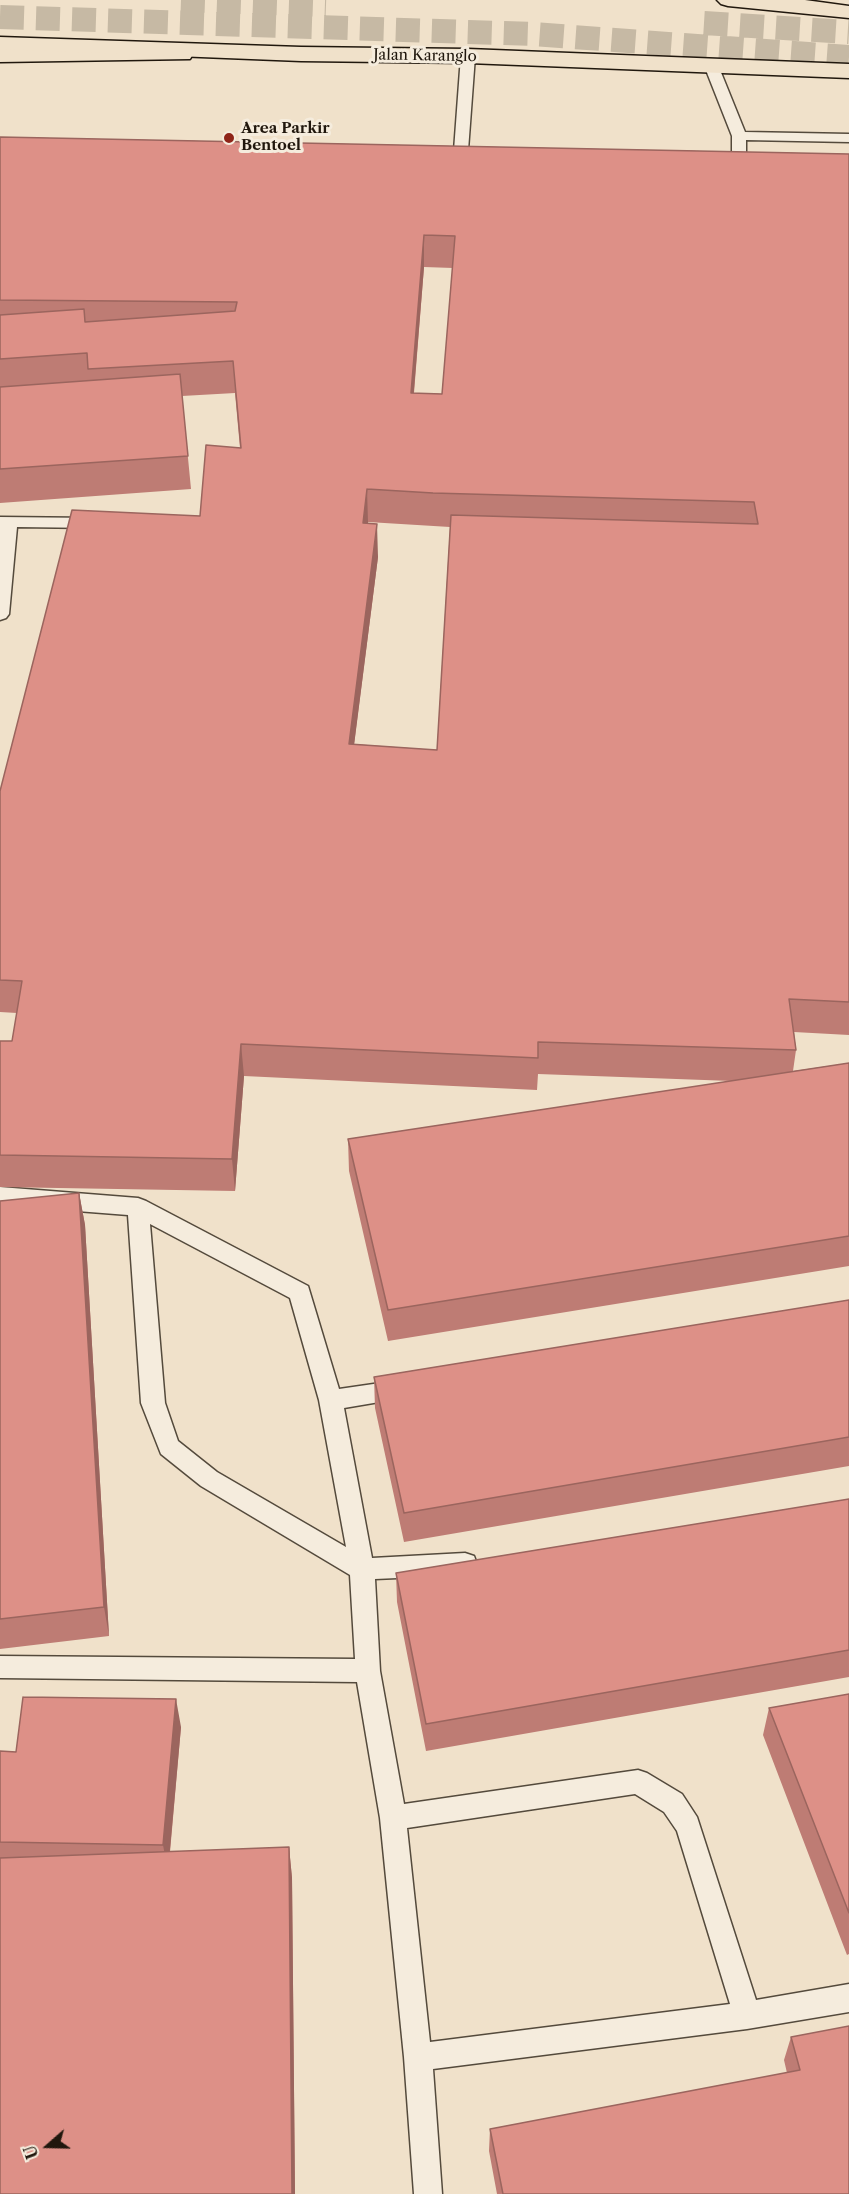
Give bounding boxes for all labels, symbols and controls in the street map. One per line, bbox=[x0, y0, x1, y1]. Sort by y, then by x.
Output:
street label: Jalan Karanglo bbox=[373, 46, 477, 66]
place label: Area Parkir Bentoel bbox=[241, 120, 330, 155]
marker: Area Parkir Bentoel bbox=[222, 131, 236, 145]
north arrow bbox=[18, 2116, 78, 2176]
text: U bbox=[19, 2143, 43, 2162]

